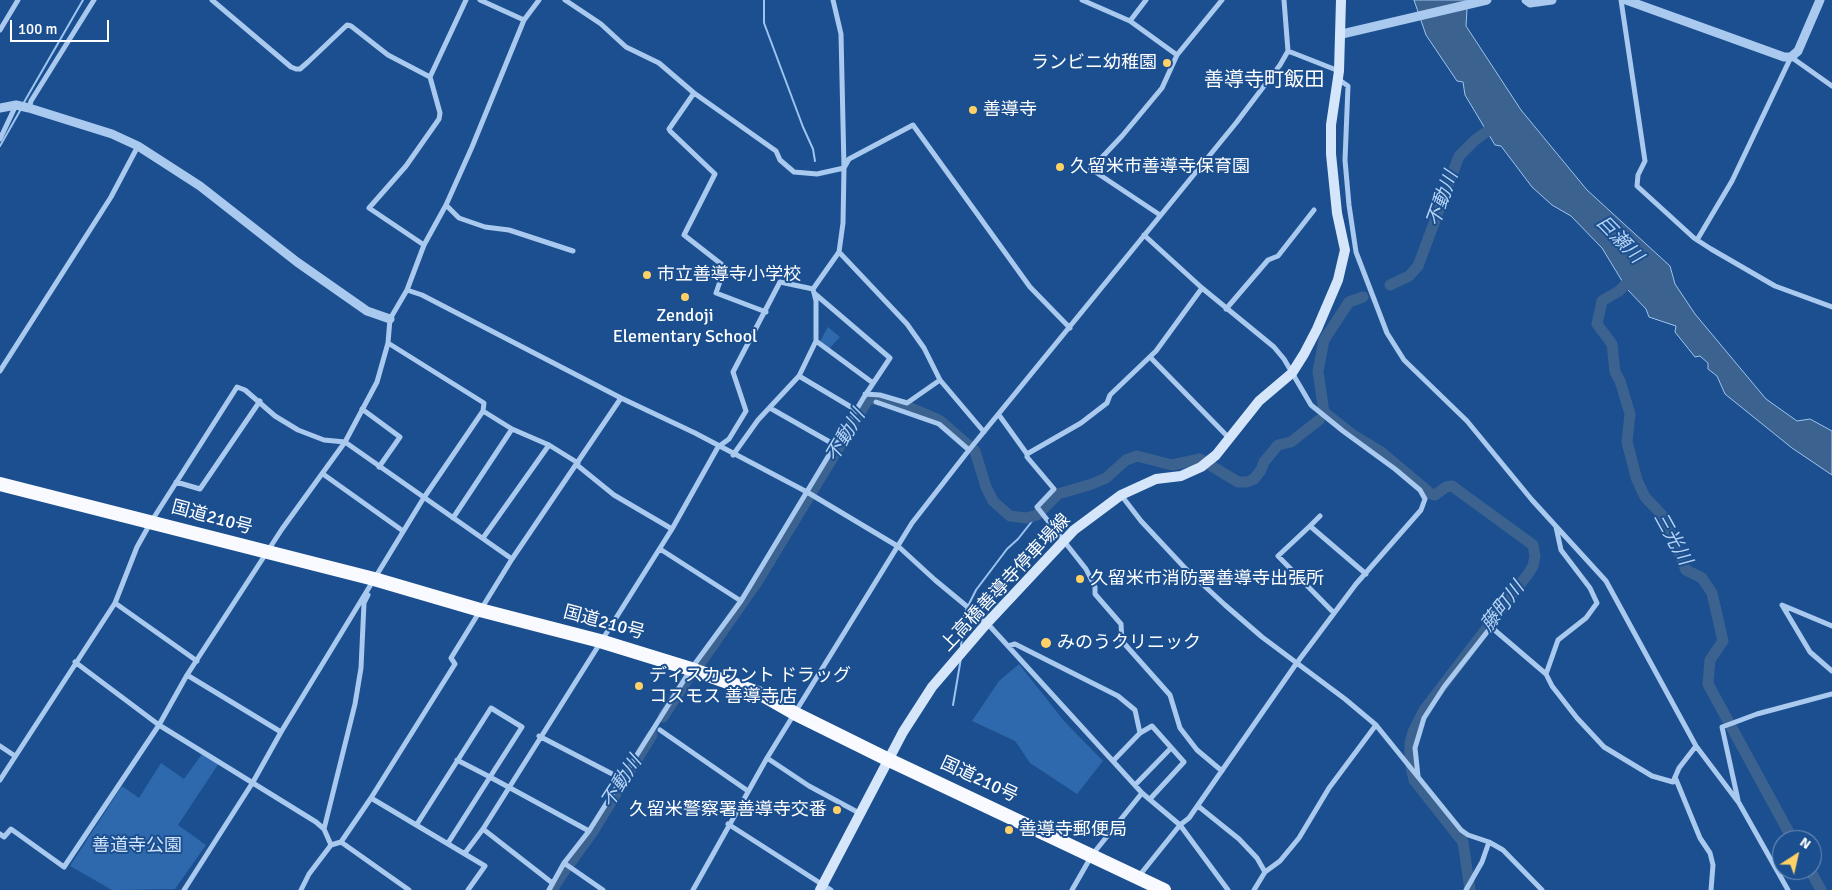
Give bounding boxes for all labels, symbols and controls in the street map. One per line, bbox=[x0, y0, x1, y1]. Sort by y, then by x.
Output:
scale bar bbox=[12, 10, 111, 42]
text: 100 m bbox=[18, 20, 58, 38]
place label: ランビニ幼稚園 bbox=[1031, 52, 1157, 74]
marker: ランビニ幼稚園 bbox=[1161, 57, 1173, 69]
district label: 善導寺町飯田 bbox=[1204, 69, 1324, 93]
place label: 善導寺 bbox=[983, 99, 1037, 121]
marker: 善導寺 bbox=[967, 104, 979, 116]
place label: 久留米市善導寺保育園 bbox=[1070, 156, 1250, 178]
marker: 久留米市善導寺保育園 bbox=[1054, 161, 1066, 173]
water label: 不動川 bbox=[1423, 168, 1463, 230]
water label: 巨瀬川 bbox=[1591, 212, 1647, 268]
place label: 市立善導寺小学校 bbox=[657, 264, 801, 286]
marker: 市立善導寺小学校 bbox=[641, 269, 653, 281]
marker: Zendoji Elementary School bbox=[679, 291, 691, 303]
place label: Zendoji Elementary School bbox=[613, 305, 757, 348]
water label: 不動川 bbox=[822, 406, 870, 466]
street label: 国道210号 bbox=[169, 497, 255, 539]
water label: 三光川 bbox=[1648, 509, 1696, 569]
street label: 上高橋善導寺停車場線 bbox=[937, 510, 1075, 656]
place label: 久留米市消防署善導寺出張所 bbox=[1090, 568, 1324, 590]
marker: 久留米市消防署善導寺出張所 bbox=[1074, 573, 1086, 585]
water label: 藤町川 bbox=[1476, 578, 1530, 636]
street label: 国道210号 bbox=[561, 602, 647, 644]
place label: みのうクリニック bbox=[1057, 632, 1201, 654]
marker: みのうクリニック bbox=[1039, 636, 1053, 650]
place label: ディスカウント ドラッグ コスモス 善導寺店 bbox=[649, 665, 851, 708]
marker: ディスカウント ドラッグ コスモス 善導寺店 bbox=[633, 680, 645, 692]
water label: 不動川 bbox=[597, 752, 647, 812]
street label: 国道210号 bbox=[937, 753, 1021, 807]
place label: 久留米警察署善導寺交番 bbox=[629, 799, 827, 821]
marker: 久留米警察署善導寺交番 bbox=[831, 804, 843, 816]
place label: 善導寺郵便局 bbox=[1019, 819, 1127, 841]
marker: 善導寺郵便局 bbox=[1003, 824, 1015, 836]
north arrow bbox=[1772, 830, 1822, 880]
text: N bbox=[1796, 833, 1814, 853]
park label: 善道寺公園 bbox=[92, 835, 182, 857]

